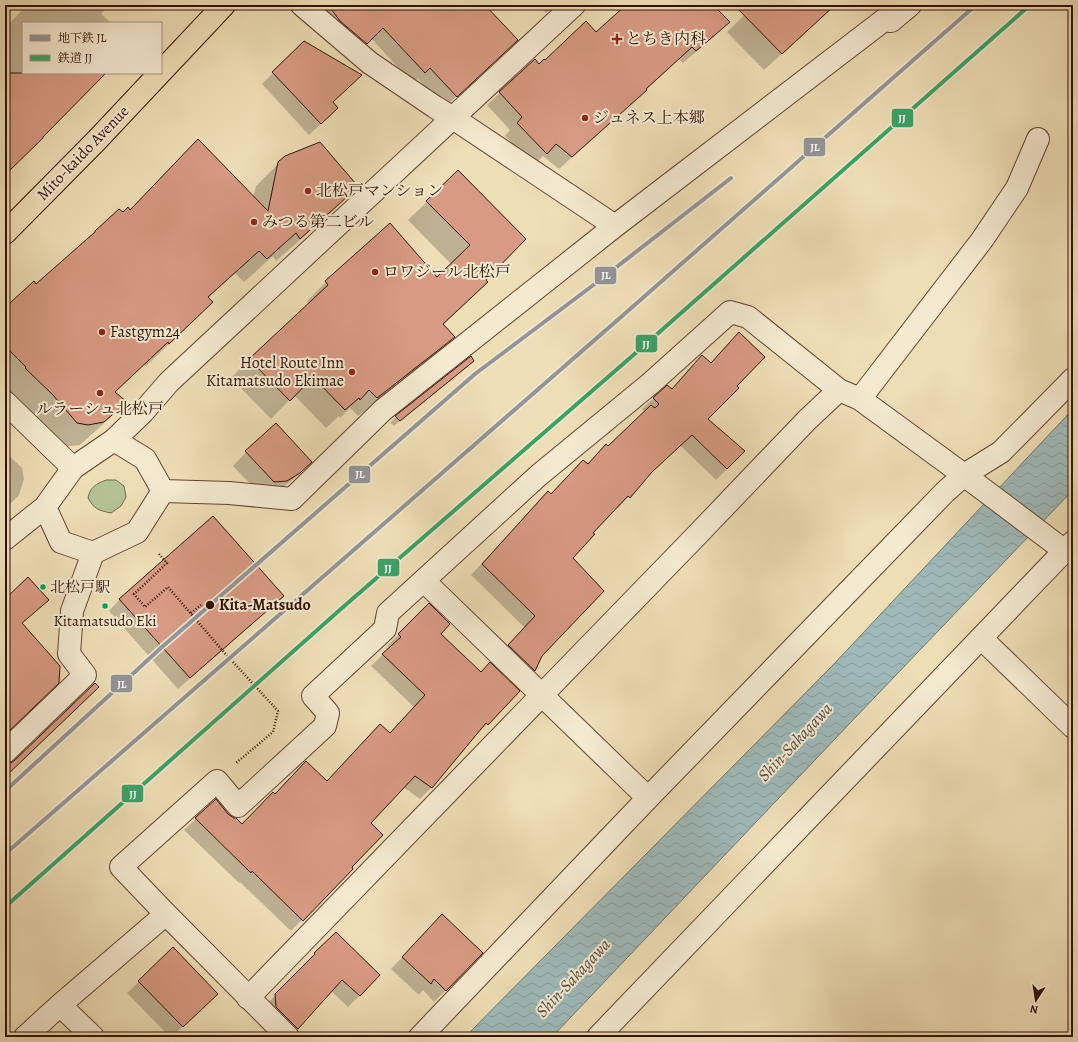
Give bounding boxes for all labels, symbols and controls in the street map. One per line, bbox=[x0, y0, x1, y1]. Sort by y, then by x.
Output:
legend bbox=[22, 22, 162, 74]
place label: とちき内科 bbox=[626, 28, 706, 50]
text: 地下鉄 JL bbox=[58, 30, 107, 46]
marker: とちき内科 bbox=[611, 33, 623, 45]
text: 鉄道 JJ bbox=[57, 50, 92, 66]
street label: Mito-kaido Avenue bbox=[32, 101, 134, 205]
place label: ジュネス上本郷 bbox=[593, 107, 705, 129]
line badge: JJ bbox=[891, 108, 914, 128]
text: JJ bbox=[898, 111, 906, 126]
marker: ジュネス上本郷 bbox=[580, 113, 590, 123]
line badge: JL bbox=[803, 137, 826, 157]
text: JL bbox=[810, 140, 820, 155]
place label: 北松戸マンション bbox=[316, 180, 443, 202]
marker: 北松戸マンション bbox=[303, 186, 313, 196]
place label: みつる第二ビル bbox=[262, 211, 374, 233]
marker: みつる第二ビル bbox=[249, 217, 259, 227]
place label: ロワジール北松戸 bbox=[383, 261, 511, 283]
line badge: JL bbox=[594, 266, 617, 285]
marker: ロワジール北松戸 bbox=[370, 267, 380, 277]
text: JL bbox=[601, 268, 611, 283]
place label: Fastgym24 bbox=[110, 321, 180, 343]
marker: Fastgym24 bbox=[97, 327, 107, 337]
line badge: JJ bbox=[635, 334, 658, 353]
text: JJ bbox=[642, 337, 650, 352]
place label: Hotel Route Inn Kitamatsudo Ekimae bbox=[206, 352, 344, 392]
marker: Hotel Route Inn Kitamatsudo Ekimae bbox=[347, 367, 357, 377]
marker: ルラーシュ北松戸 bbox=[95, 388, 105, 398]
place label: ルラーシュ北松戸 bbox=[36, 398, 164, 420]
line badge: JL bbox=[348, 465, 371, 484]
text: JL bbox=[355, 467, 365, 482]
line badge: JJ bbox=[377, 558, 400, 577]
text: JJ bbox=[384, 561, 392, 576]
place label: 北松戸駅 bbox=[50, 577, 110, 597]
marker: 北松戸駅 bbox=[38, 582, 48, 592]
place label: Kita-Matsudo bbox=[219, 594, 311, 616]
marker: Kita-Matsudo bbox=[204, 599, 216, 611]
marker: Kitamatsudo Eki bbox=[100, 601, 110, 611]
place label: Kitamatsudo Eki bbox=[53, 611, 157, 631]
line badge: JL bbox=[110, 674, 133, 693]
text: JL bbox=[117, 677, 127, 692]
water label: Shin-Sakagawa bbox=[752, 697, 838, 786]
line badge: JJ bbox=[121, 784, 144, 803]
text: JJ bbox=[129, 787, 137, 802]
water label: Shin-Sakagawa bbox=[530, 933, 616, 1022]
north arrow bbox=[1016, 980, 1056, 1020]
text: N bbox=[1029, 1001, 1040, 1017]

